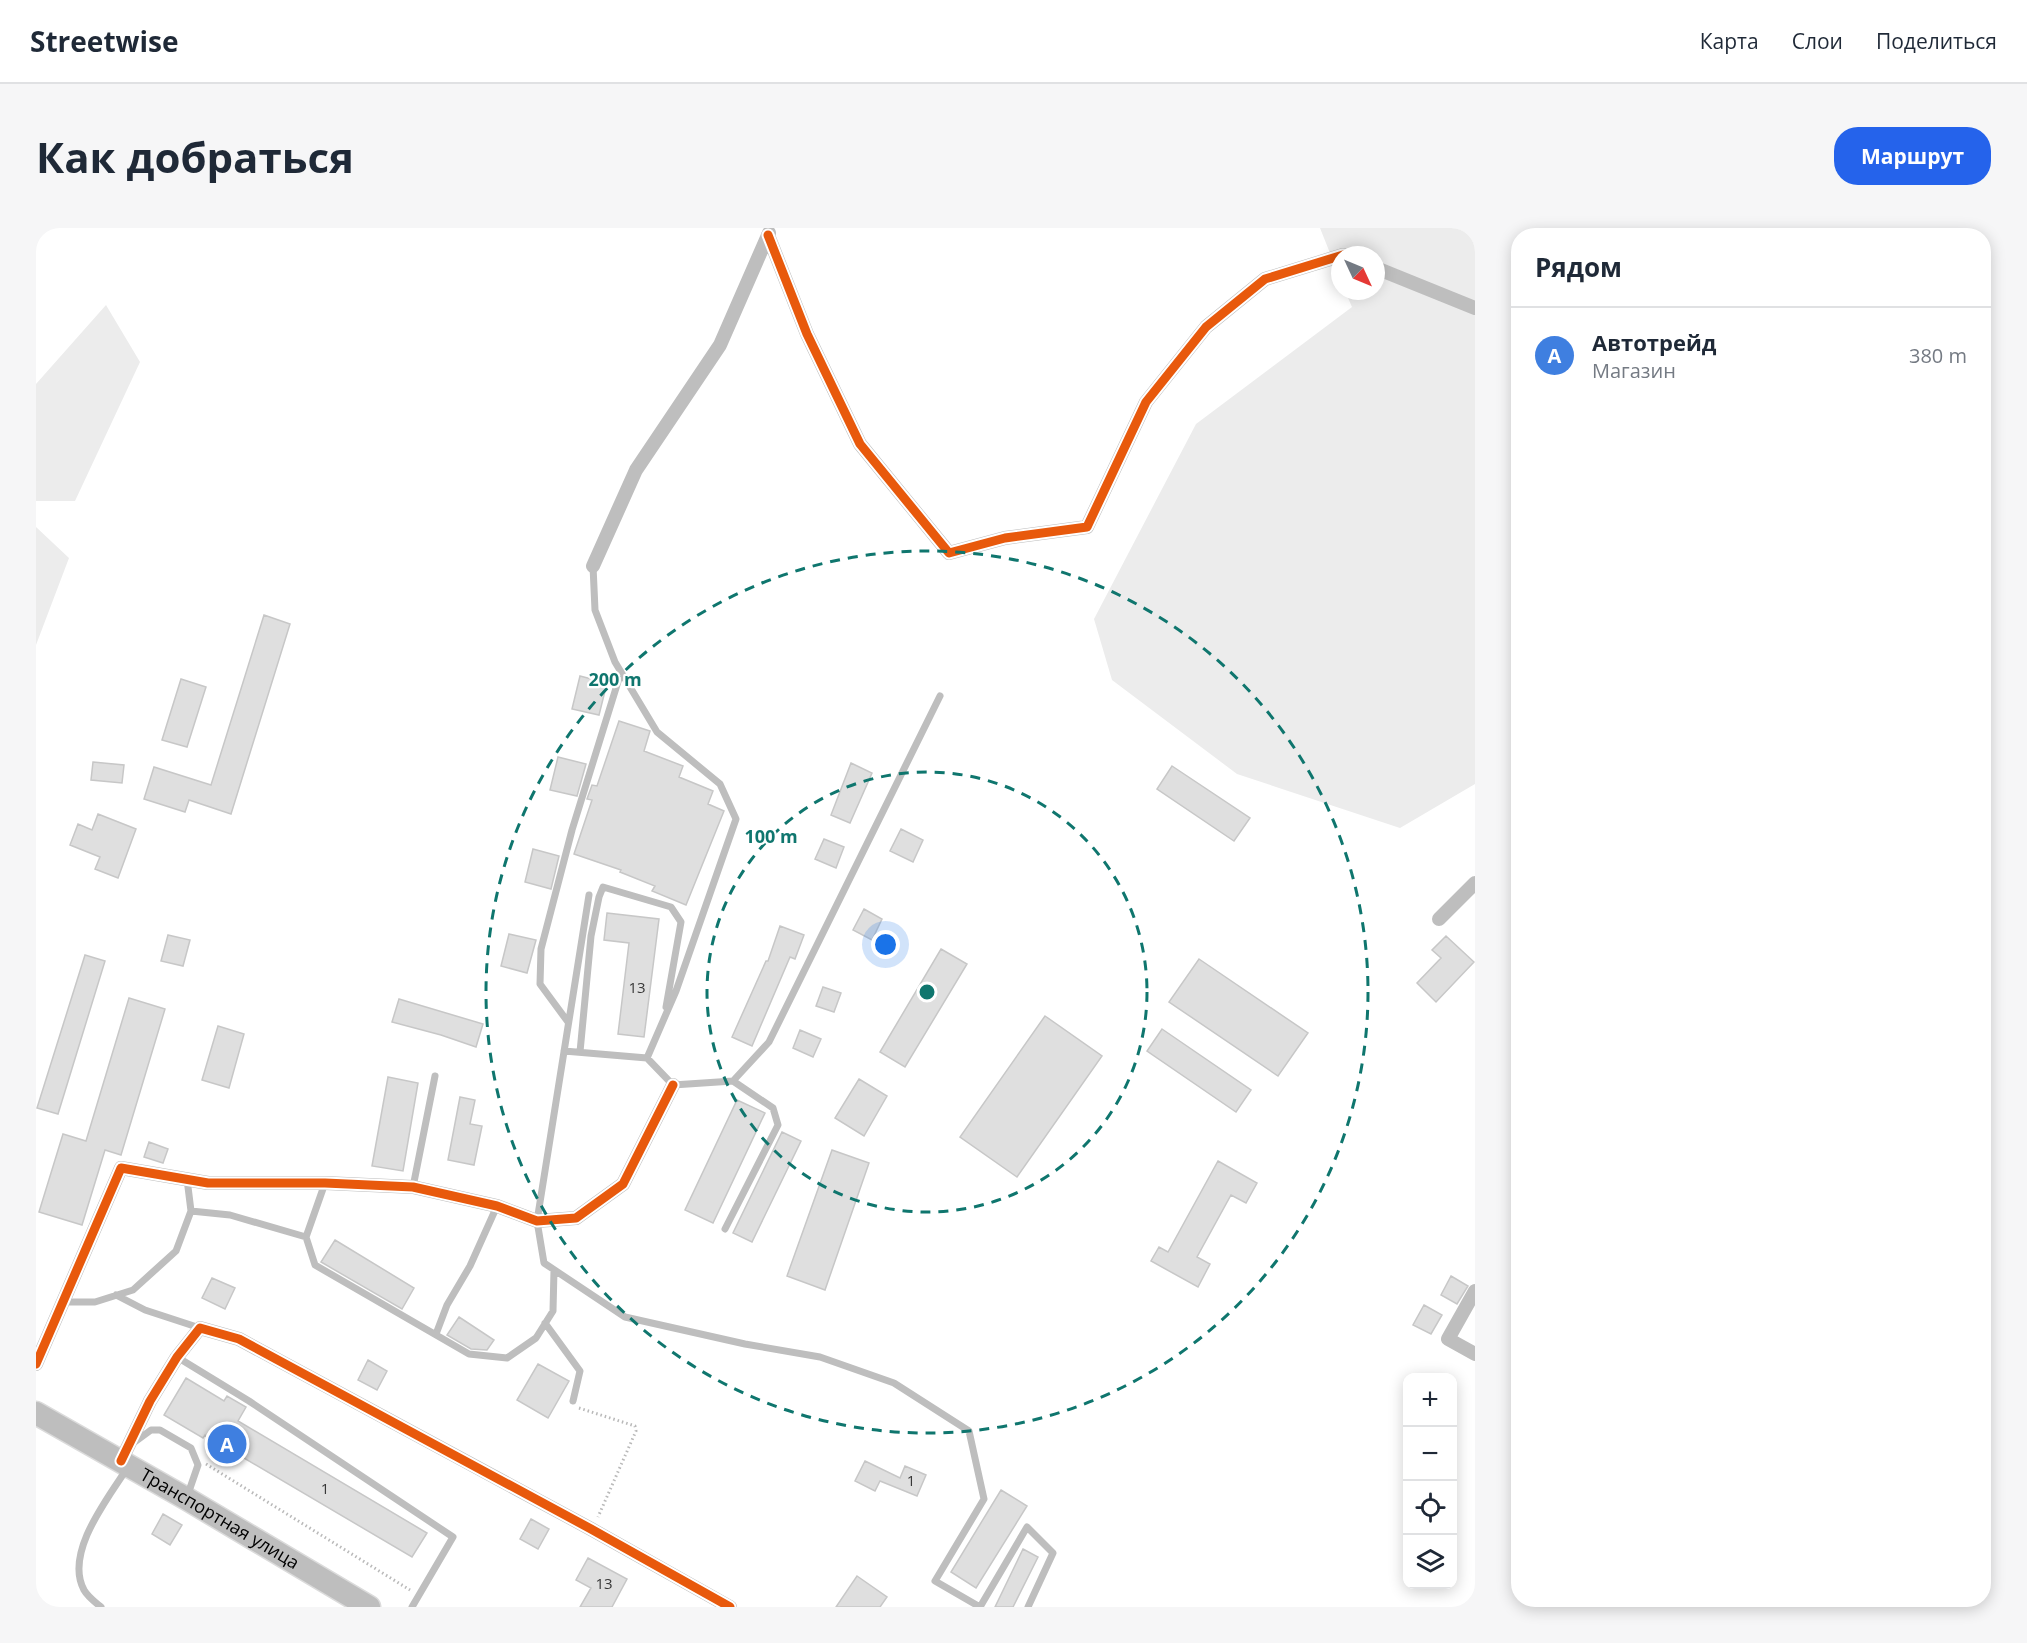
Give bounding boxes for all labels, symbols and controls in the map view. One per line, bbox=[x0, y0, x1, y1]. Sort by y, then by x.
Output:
text: Streetwise bbox=[30, 22, 179, 60]
text: Карта bbox=[1700, 27, 1759, 55]
text: Слои bbox=[1792, 27, 1843, 55]
text: Поделиться bbox=[1876, 27, 1997, 55]
button: Маршрут bbox=[1834, 127, 1991, 185]
text: Как добраться bbox=[36, 128, 354, 185]
north arrow bbox=[1331, 246, 1385, 300]
text: Рядом bbox=[1535, 249, 1622, 285]
text: Автотрейд bbox=[1592, 327, 1716, 357]
text: A bbox=[1548, 342, 1561, 369]
text: 380 m bbox=[1909, 342, 1967, 369]
text: Магазин bbox=[1592, 357, 1676, 384]
text: 200 m bbox=[588, 667, 642, 691]
text: 100 m bbox=[744, 824, 798, 848]
your location bbox=[871, 930, 900, 959]
house number: 13 bbox=[628, 977, 646, 997]
centre of rings bbox=[917, 982, 937, 1002]
map controls bbox=[1403, 1373, 1457, 1589]
button: + bbox=[1403, 1373, 1457, 1427]
pin: A bbox=[208, 1422, 246, 1466]
button: − bbox=[1403, 1427, 1457, 1481]
street label: Транспортная улица bbox=[136, 1462, 304, 1574]
house number: 1 bbox=[907, 1470, 915, 1490]
house number: 1 bbox=[321, 1478, 329, 1498]
button: locate bbox=[1403, 1481, 1457, 1535]
button: layers bbox=[1403, 1535, 1457, 1589]
house number: 13 bbox=[595, 1573, 613, 1593]

